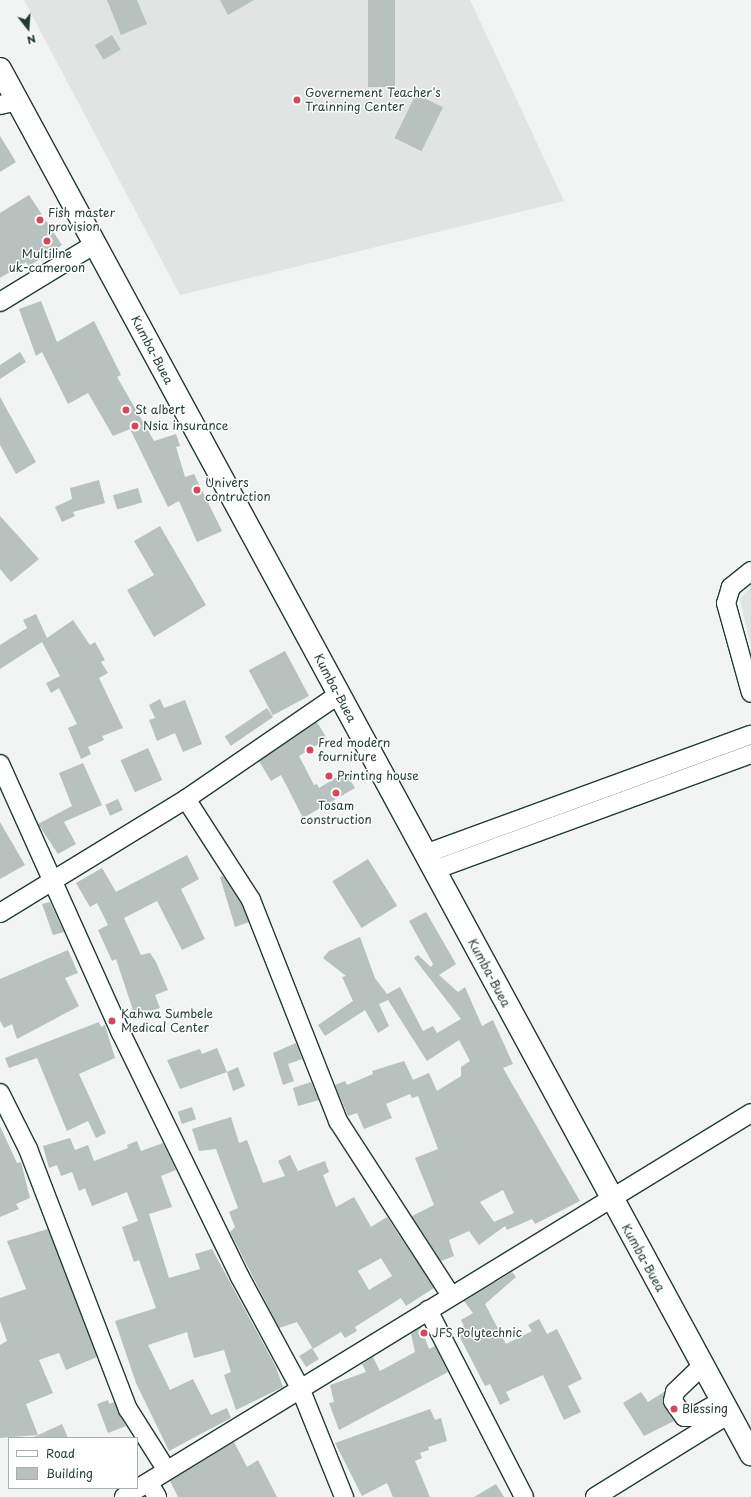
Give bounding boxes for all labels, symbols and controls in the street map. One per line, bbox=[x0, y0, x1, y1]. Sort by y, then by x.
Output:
north arrow bbox=[8, 8, 48, 48]
text: N bbox=[25, 31, 38, 49]
place label: Governement Teacher's Trainning Center bbox=[305, 86, 440, 114]
marker: Governement Teacher's Trainning Center bbox=[292, 95, 302, 105]
place label: Fish master provision bbox=[48, 206, 115, 234]
marker: Fish master provision bbox=[35, 215, 45, 225]
marker: Multiline uk-cameroon bbox=[42, 236, 52, 246]
place label: Multiline uk-cameroon bbox=[9, 247, 85, 275]
street label: Kumba-Buea bbox=[128, 313, 176, 387]
place label: St albert bbox=[135, 403, 185, 417]
marker: St albert bbox=[120, 404, 132, 416]
place label: Nsia insurance bbox=[143, 419, 229, 433]
marker: Nsia insurance bbox=[130, 421, 140, 431]
place label: Univers contruction bbox=[205, 476, 271, 504]
marker: Univers contruction bbox=[192, 485, 202, 495]
street label: Kumba-Buea bbox=[311, 651, 359, 725]
place label: Fred modern fourniture bbox=[318, 736, 391, 764]
marker: Fred modern fourniture bbox=[305, 745, 315, 755]
place label: Printing house bbox=[337, 769, 419, 783]
marker: Printing house bbox=[324, 771, 334, 781]
marker: Tosam construction bbox=[331, 788, 341, 798]
place label: Tosam construction bbox=[300, 799, 372, 827]
street label: Kumba-Buea bbox=[465, 936, 513, 1010]
place label: Kahwa Sumbele Medical Center bbox=[121, 1007, 212, 1035]
marker: Kahwa Sumbele Medical Center bbox=[106, 1015, 118, 1027]
street label: Kumba-Buea bbox=[618, 1221, 668, 1295]
place label: JFS Polytechnic bbox=[432, 1326, 523, 1340]
marker: JFS Polytechnic bbox=[419, 1328, 429, 1338]
place label: Blessing bbox=[682, 1402, 728, 1416]
marker: Blessing bbox=[669, 1404, 679, 1414]
legend bbox=[8, 1437, 138, 1489]
text: Road bbox=[46, 1444, 75, 1462]
text: Building bbox=[46, 1464, 93, 1482]

